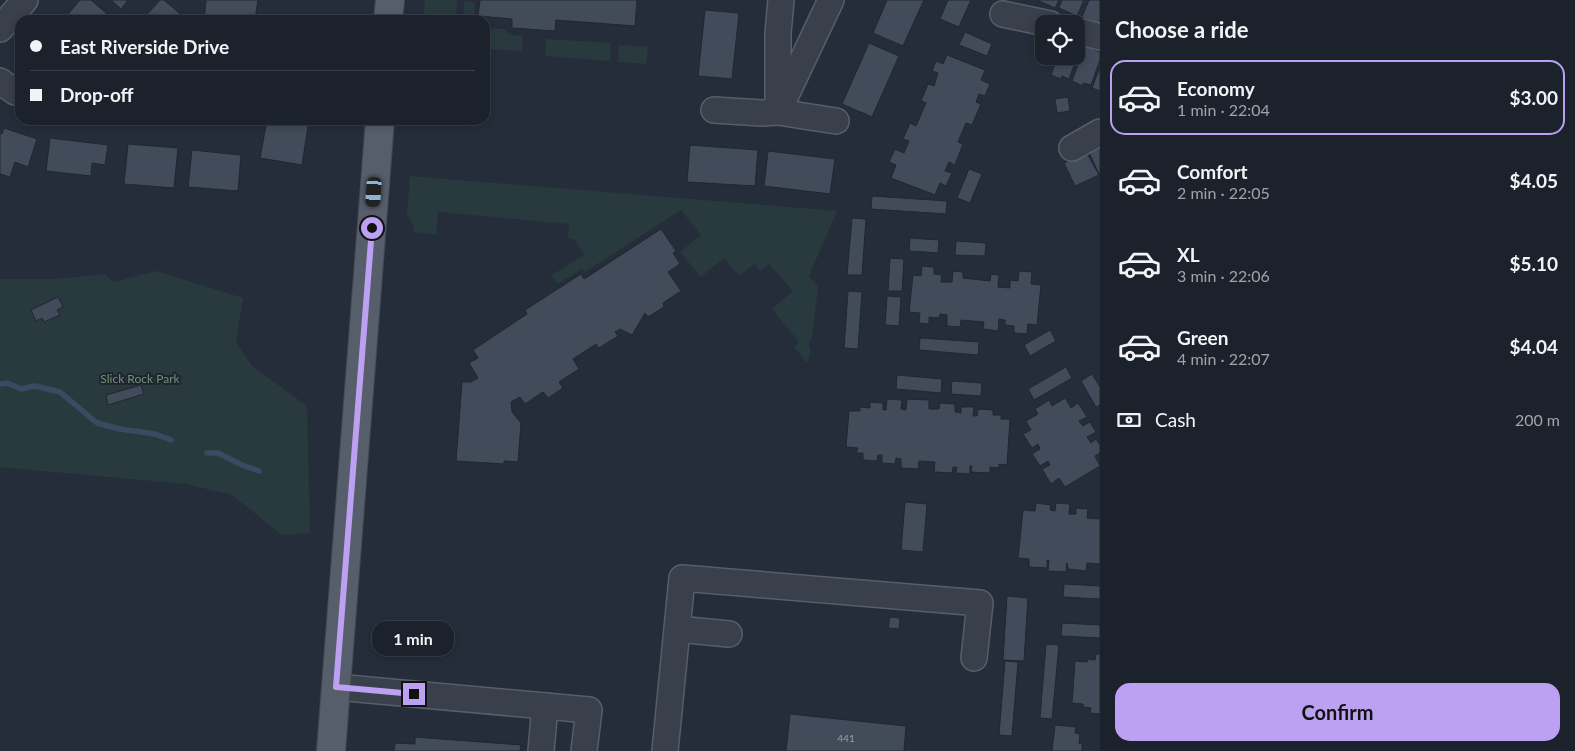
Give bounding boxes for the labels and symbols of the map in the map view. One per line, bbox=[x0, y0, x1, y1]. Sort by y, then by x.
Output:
car bbox=[365, 177, 382, 207]
route start bbox=[361, 217, 383, 239]
park label: Slick Rock Park bbox=[100, 371, 181, 386]
callout: 1 min bbox=[373, 622, 455, 656]
route end bbox=[403, 683, 425, 705]
house number: 441 bbox=[837, 732, 855, 744]

